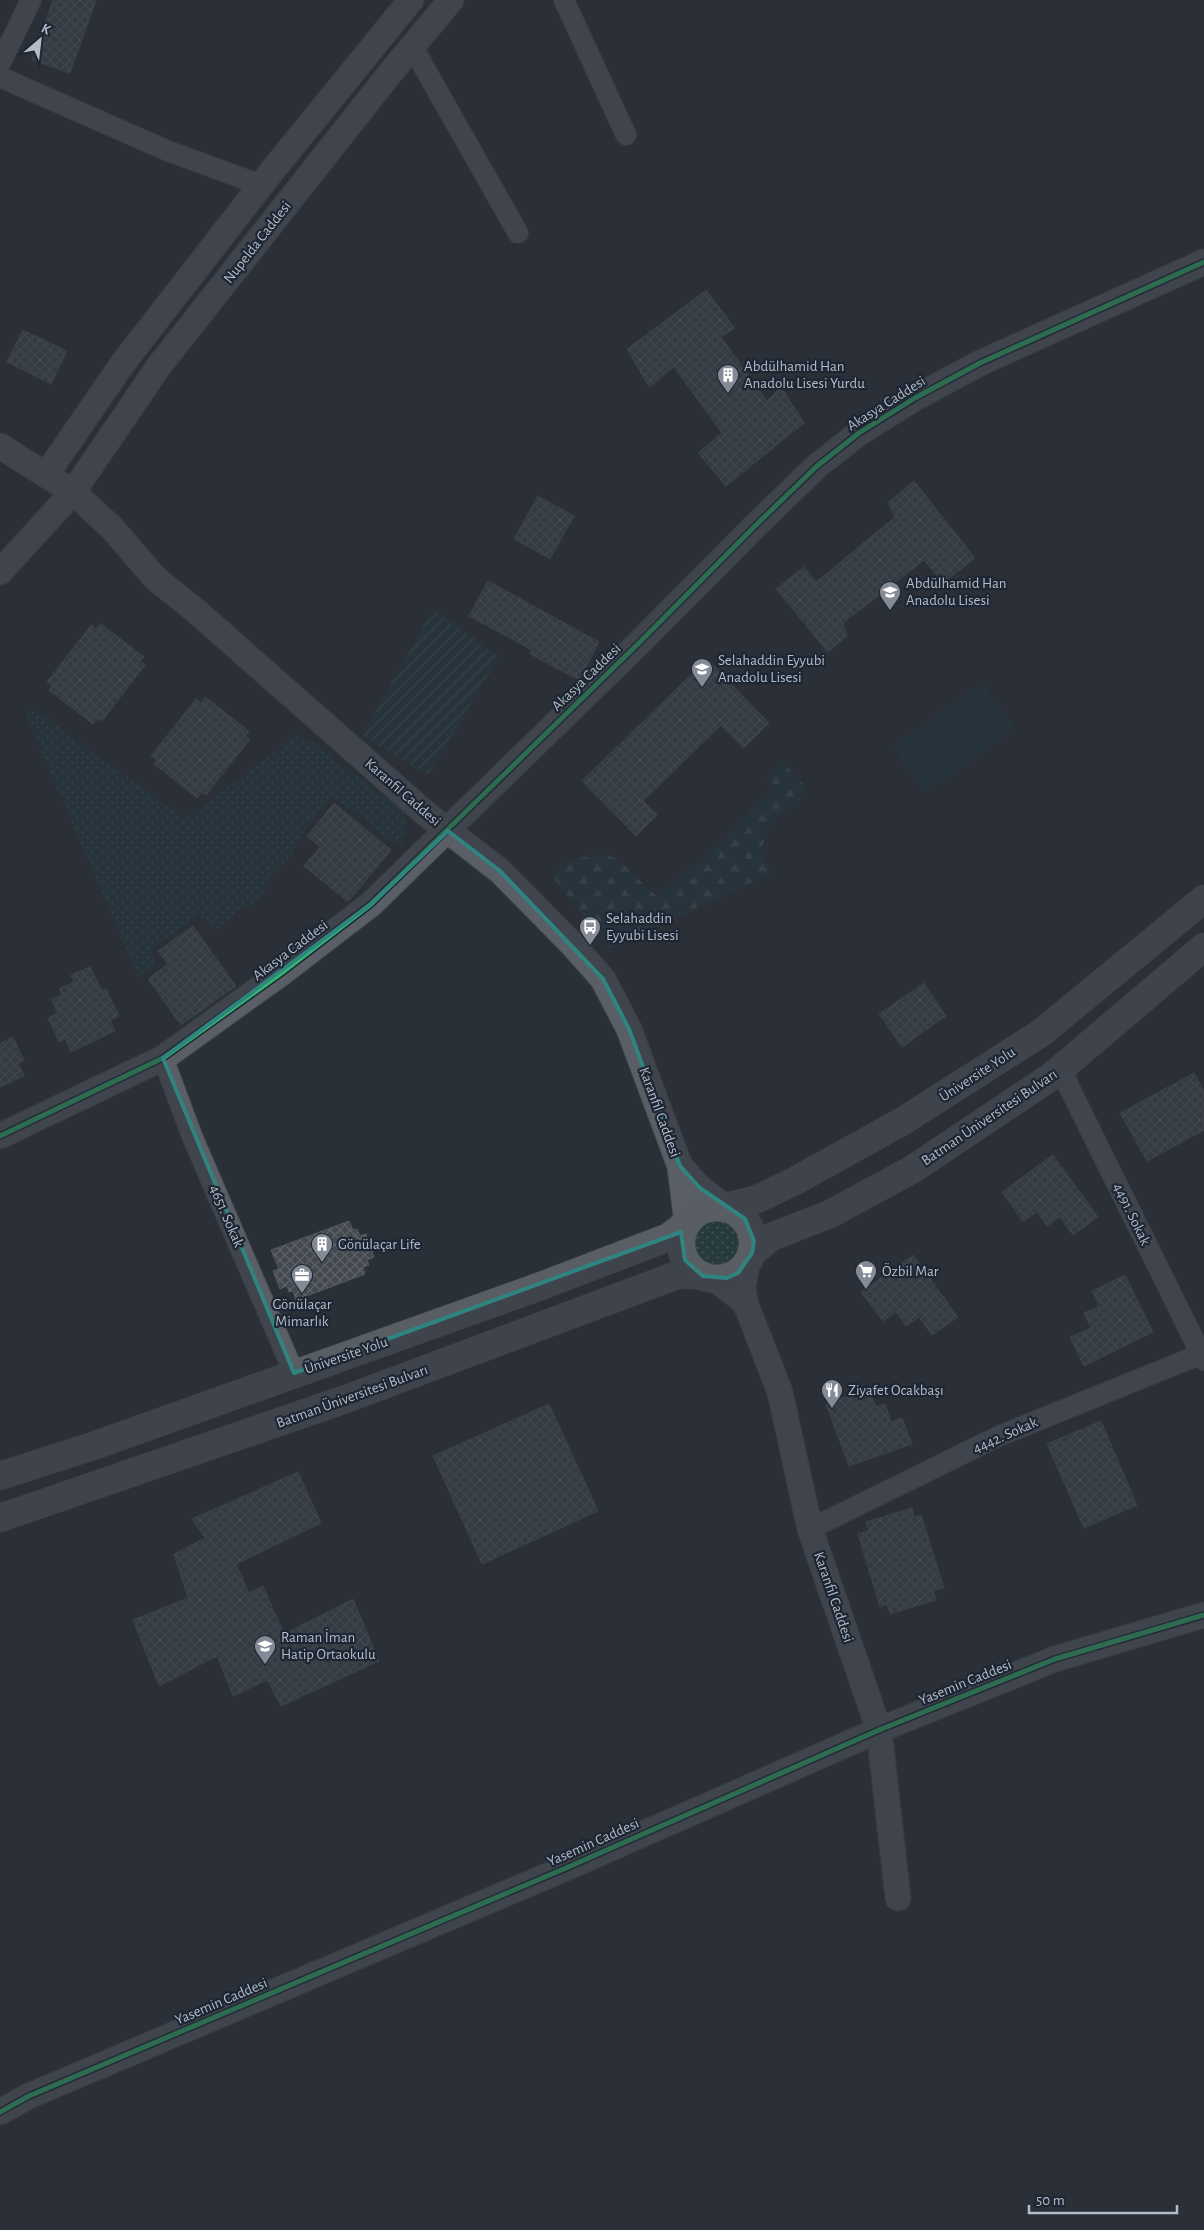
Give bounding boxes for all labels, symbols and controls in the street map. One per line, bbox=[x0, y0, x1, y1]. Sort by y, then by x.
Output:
north arrow bbox=[15, 15, 65, 65]
text: K bbox=[39, 21, 53, 38]
street label: Nupelda Caddesi bbox=[221, 198, 294, 286]
place label: Abdülhamid Han Anadolu Lisesi Yurdu bbox=[744, 359, 865, 391]
building icon: Abdülhamid Han Anadolu Lisesi Yurdu bbox=[716, 363, 740, 394]
street label: Akasya Caddesi bbox=[844, 373, 928, 434]
place label: Abdülhamid Han Anadolu Lisesi bbox=[906, 576, 1006, 608]
school or university icon: Abdülhamid Han Anadolu Lisesi bbox=[878, 580, 902, 611]
street label: Akasya Caddesi bbox=[549, 641, 624, 714]
place label: Selahaddin Eyyubi Anadolu Lisesi bbox=[718, 653, 825, 685]
school or university icon: Selahaddin Eyyubi Anadolu Lisesi bbox=[690, 657, 714, 688]
street label: Karanfil Caddesi bbox=[362, 756, 443, 829]
place label: Selahaddin Eyyubi Lisesi bbox=[606, 911, 679, 943]
bus stop icon: Selahaddin Eyyubi Lisesi bbox=[578, 915, 602, 946]
street label: Akasya Caddesi bbox=[250, 917, 331, 983]
street label: Üniversite Yolu bbox=[936, 1043, 1018, 1104]
street label: Karanfil Caddesi bbox=[636, 1065, 683, 1159]
street label: Batman Üniversitesi Bulvarı bbox=[918, 1065, 1060, 1168]
street label: 4491. Sokak bbox=[1110, 1181, 1153, 1248]
street label: 4651. Sokak bbox=[207, 1183, 246, 1250]
building icon: Gönülaçar Life bbox=[310, 1232, 334, 1263]
place label: Gönülaçar Life bbox=[338, 1237, 421, 1252]
supermarket icon: Özbil Mar bbox=[854, 1259, 878, 1290]
place label: Özbil Mar bbox=[882, 1262, 939, 1279]
office icon: Gönülaçar Mimarlık bbox=[290, 1263, 314, 1294]
place label: Gönülaçar Mimarlık bbox=[272, 1297, 332, 1329]
street label: Üniversite Yolu bbox=[302, 1332, 390, 1377]
street label: Batman Üniversitesi Bulvarı bbox=[274, 1360, 430, 1431]
restaurant icon: Ziyafet Ocakbaşı bbox=[820, 1378, 844, 1409]
place label: Ziyafet Ocakbaşı bbox=[848, 1383, 944, 1398]
street label: 4442. Sokak bbox=[971, 1415, 1040, 1456]
street label: Karanfil Caddesi bbox=[811, 1550, 856, 1644]
place label: Raman İman Hatip Ortaokulu bbox=[281, 1628, 376, 1662]
school or university icon: Raman İman Hatip Ortaokulu bbox=[253, 1634, 277, 1665]
street label: Yasemin Caddesi bbox=[917, 1657, 1014, 1708]
street label: Yasemin Caddesi bbox=[545, 1816, 641, 1869]
street label: Yasemin Caddesi bbox=[173, 1975, 269, 2028]
scale bar bbox=[1029, 2182, 1176, 2214]
text: 50 m bbox=[1036, 2193, 1065, 2208]

